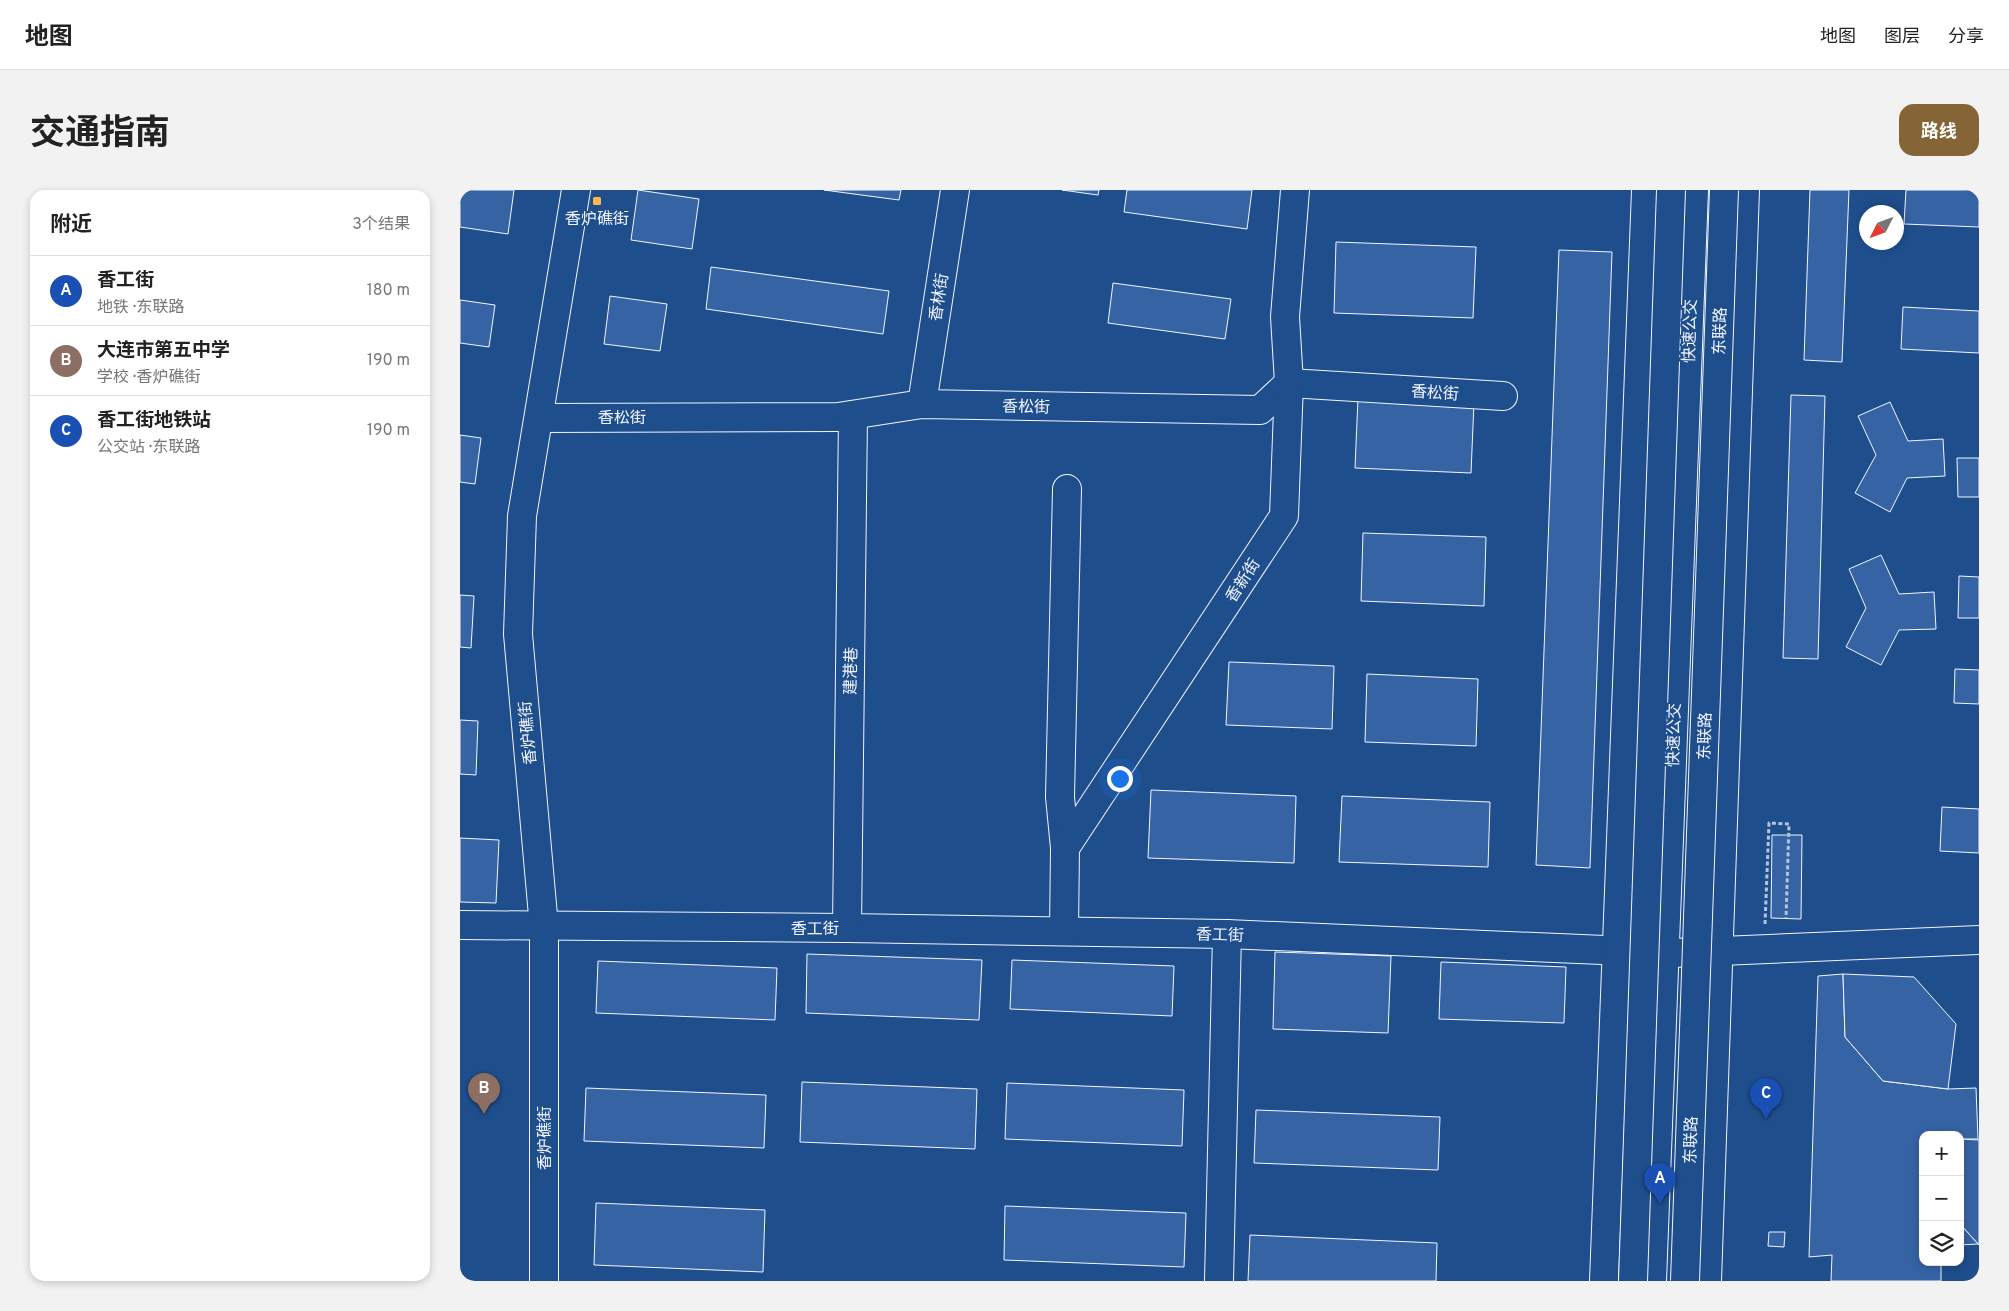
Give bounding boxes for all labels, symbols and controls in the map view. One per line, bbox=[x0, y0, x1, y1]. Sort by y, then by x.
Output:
text: 地图 bbox=[25, 23, 73, 53]
text: 地图 bbox=[1820, 26, 1856, 49]
text: 图层 bbox=[1884, 26, 1920, 49]
text: 分享 bbox=[1948, 26, 1984, 49]
button: 路线 bbox=[1899, 104, 1979, 156]
text: 交通指南 bbox=[30, 113, 170, 157]
marker: 香炉礁街 bbox=[591, 195, 603, 207]
north arrow bbox=[1859, 205, 1904, 250]
place label: 香炉礁街 bbox=[565, 210, 629, 230]
text: 附近 bbox=[50, 212, 92, 239]
text: 3个结果 bbox=[352, 215, 410, 235]
text: 香工街 bbox=[97, 269, 154, 293]
street label: 香林街 bbox=[926, 272, 954, 323]
text: A bbox=[60, 281, 72, 301]
text: 180 m bbox=[367, 281, 410, 301]
text: 地铁 · 东联路 bbox=[97, 298, 185, 318]
street label: 快速公交 bbox=[1680, 299, 1702, 363]
street label: 东联路 bbox=[1710, 307, 1732, 355]
text: 大连市第五中学 bbox=[97, 339, 230, 363]
text: B bbox=[60, 351, 72, 371]
text: 190 m bbox=[367, 351, 410, 371]
text: 学校 · 香炉礁街 bbox=[97, 368, 201, 388]
street label: 香松街 bbox=[1410, 382, 1460, 406]
street label: 香松街 bbox=[1002, 398, 1050, 418]
text: 香工街地铁站 bbox=[97, 409, 211, 433]
street label: 香松街 bbox=[598, 409, 646, 429]
text: C bbox=[61, 421, 71, 441]
text: 190 m bbox=[367, 421, 410, 441]
text: 公交站 · 东联路 bbox=[97, 438, 201, 458]
street label: 香新街 bbox=[1222, 556, 1265, 607]
street label: 建港巷 bbox=[842, 647, 862, 695]
street label: 香炉礁街 bbox=[516, 700, 542, 766]
street label: 快速公交 bbox=[1664, 703, 1686, 767]
street label: 东联路 bbox=[1695, 712, 1717, 760]
your location bbox=[1107, 766, 1133, 792]
street label: 香工街 bbox=[791, 920, 839, 940]
street label: 香工街 bbox=[1196, 925, 1244, 947]
pin: B bbox=[468, 1073, 500, 1114]
pin: C bbox=[1750, 1078, 1782, 1119]
street label: 香炉礁街 bbox=[536, 1106, 556, 1170]
street label: 东联路 bbox=[1681, 1116, 1703, 1164]
map controls bbox=[1919, 1131, 1964, 1266]
button: + bbox=[1919, 1131, 1964, 1176]
pin: A bbox=[1644, 1163, 1676, 1204]
button: − bbox=[1919, 1176, 1964, 1221]
button: layers bbox=[1919, 1221, 1964, 1266]

